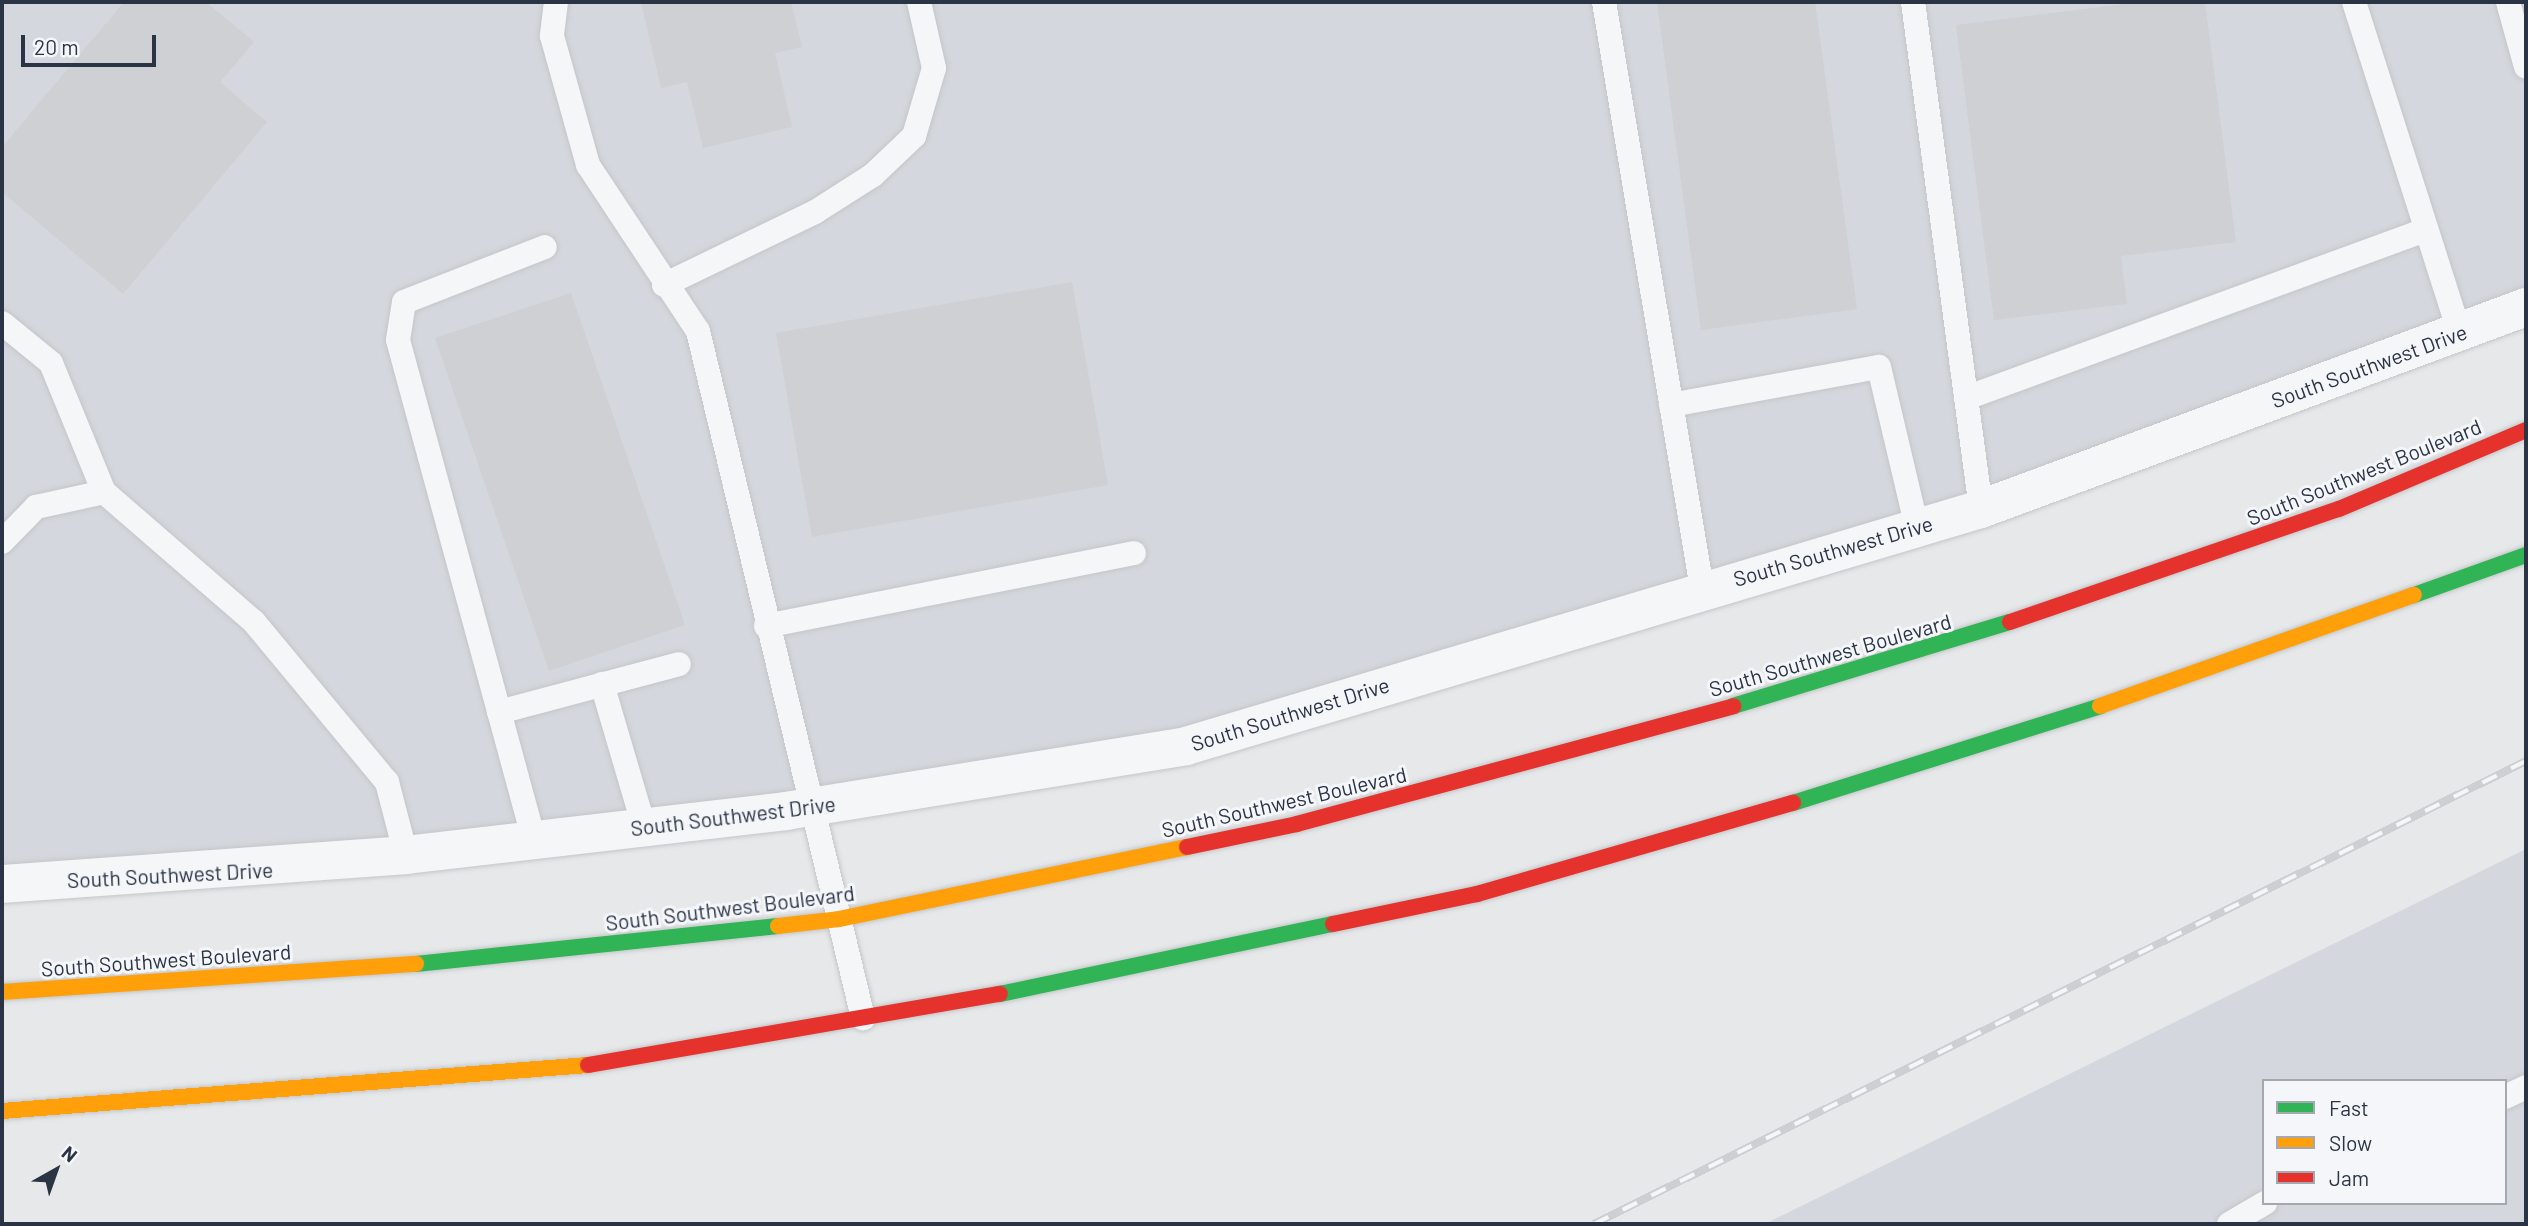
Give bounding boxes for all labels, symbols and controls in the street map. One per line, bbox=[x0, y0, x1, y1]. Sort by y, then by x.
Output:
scale bar bbox=[24, 21, 159, 65]
text: 20 m bbox=[34, 34, 79, 59]
street label: South Southwest Drive bbox=[2268, 319, 2470, 413]
street label: South Southwest Boulevard bbox=[2243, 413, 2485, 531]
street label: South Southwest Drive bbox=[1730, 510, 1936, 592]
street label: South Southwest Boulevard bbox=[1706, 608, 1954, 702]
street label: South Southwest Drive bbox=[1188, 672, 1392, 756]
street label: South Southwest Boulevard bbox=[1159, 762, 1409, 842]
street label: South Southwest Drive bbox=[629, 791, 837, 841]
street label: South Southwest Drive bbox=[66, 857, 274, 893]
street label: South Southwest Boulevard bbox=[604, 880, 856, 936]
street label: South Southwest Boulevard bbox=[40, 939, 292, 981]
legend bbox=[2262, 1079, 2507, 1205]
text: Fast bbox=[2329, 1095, 2369, 1120]
text: Slow bbox=[2329, 1130, 2372, 1155]
north arrow bbox=[21, 1135, 91, 1205]
text: N bbox=[58, 1141, 82, 1166]
text: Jam bbox=[2329, 1165, 2369, 1190]

